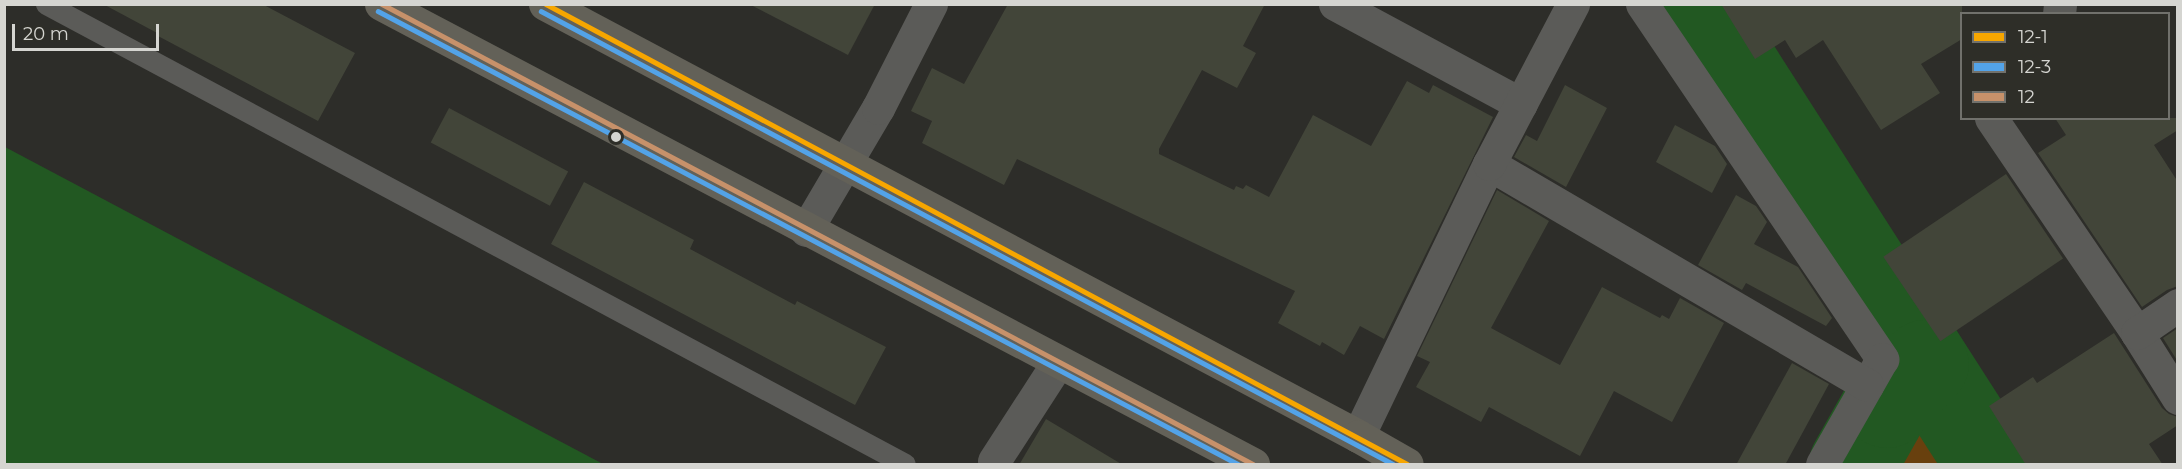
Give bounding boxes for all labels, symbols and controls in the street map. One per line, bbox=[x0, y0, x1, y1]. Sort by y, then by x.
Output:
scale bar bbox=[15, 12, 162, 50]
legend bbox=[1960, 12, 2170, 120]
text: 20 m bbox=[23, 23, 69, 45]
text: 12-1 bbox=[2018, 26, 2048, 48]
text: 12-3 bbox=[2018, 56, 2051, 78]
text: 12 bbox=[2018, 86, 2035, 108]
unlabelled marker bbox=[610, 131, 622, 143]

